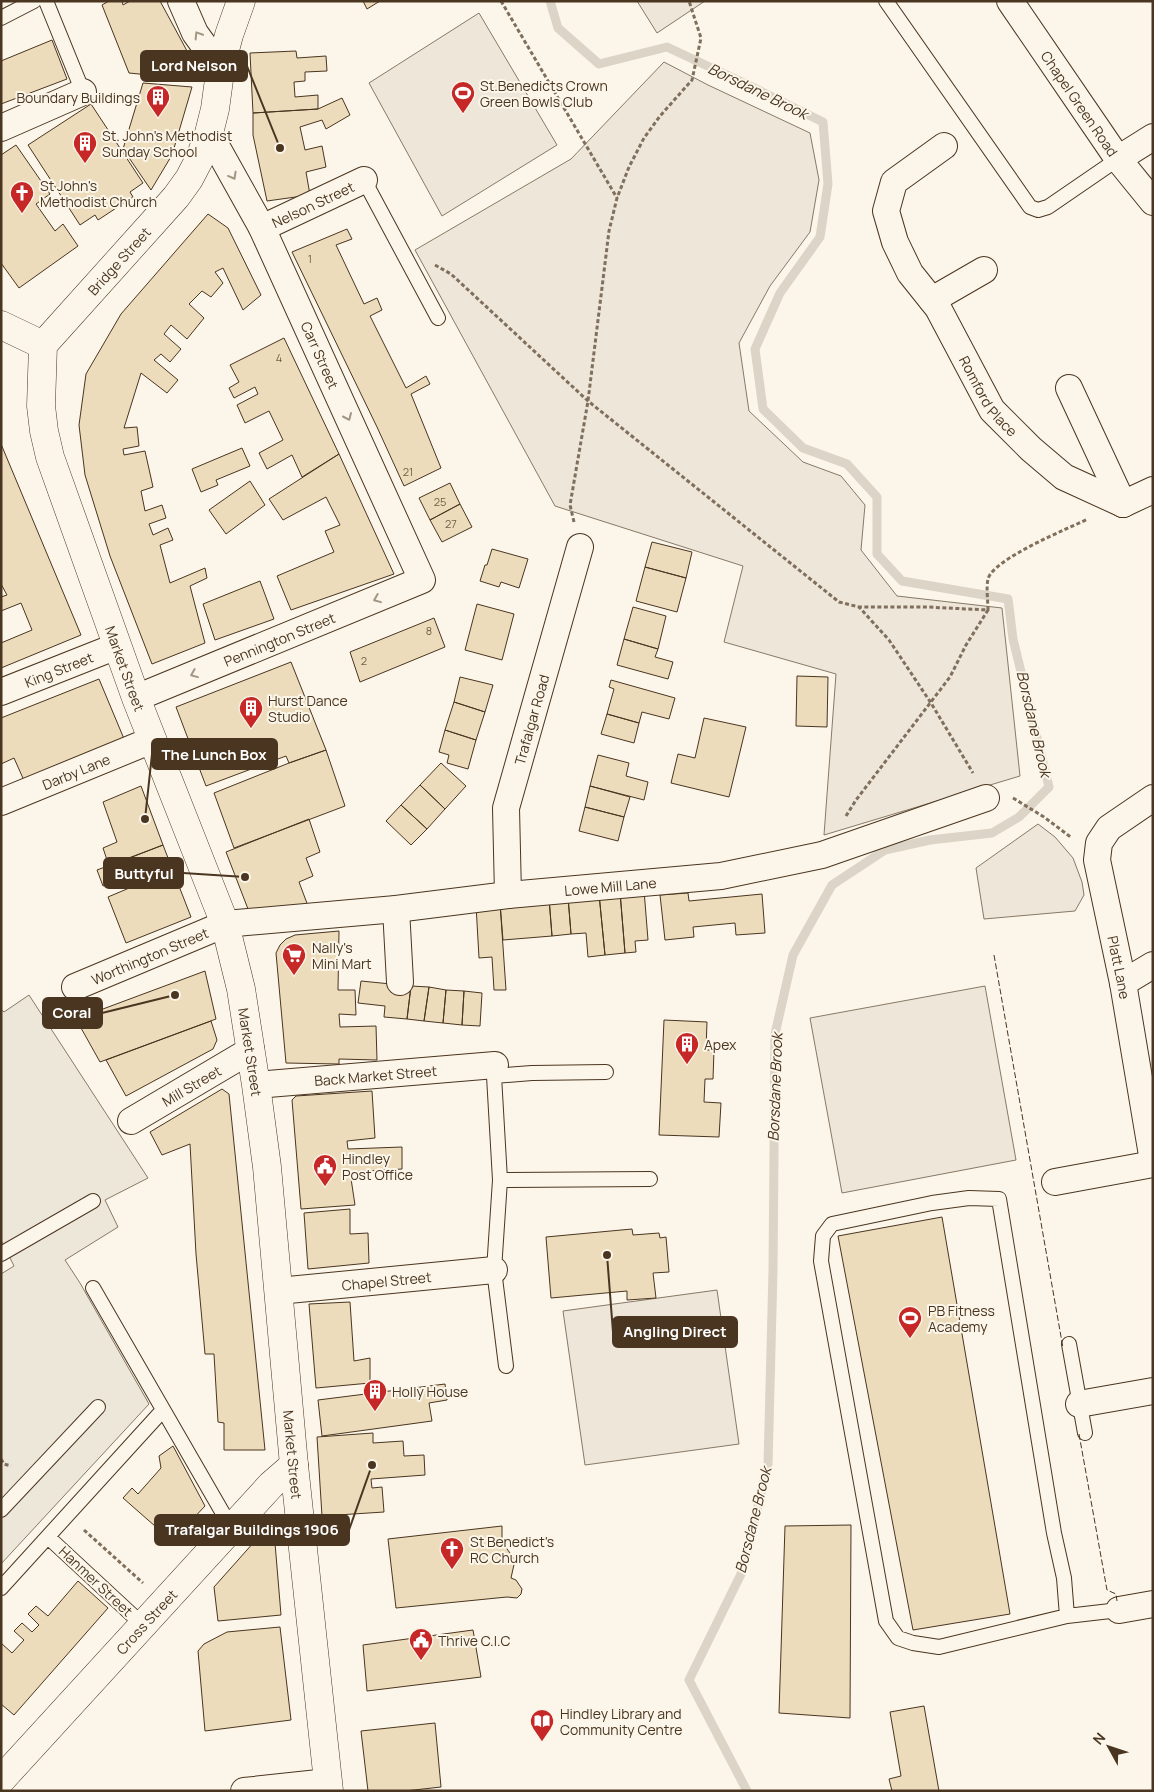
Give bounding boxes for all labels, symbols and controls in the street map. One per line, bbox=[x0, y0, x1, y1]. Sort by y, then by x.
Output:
one-way arrow bbox=[194, 32, 204, 41]
street label: Chapel Green Road bbox=[1037, 47, 1123, 160]
callout: Lord Nelson bbox=[141, 51, 247, 81]
text: Lord Nelson bbox=[151, 55, 237, 76]
water label: Borsdane Brook bbox=[705, 58, 814, 125]
place label: St.Benedicts Crown Green Bowls Club bbox=[480, 76, 608, 111]
sports icon: St.Benedicts Crown Green Bowls Club bbox=[450, 80, 476, 114]
building icon: Boundary Buildings bbox=[145, 84, 171, 118]
place label: Boundary Buildings bbox=[16, 88, 140, 107]
place label: St. John's Methodist Sunday School bbox=[102, 126, 233, 161]
building icon: St. John's Methodist Sunday School bbox=[72, 130, 98, 164]
one-way arrow bbox=[226, 170, 236, 179]
place label: St John's Methodist Church bbox=[40, 176, 157, 211]
street label: Nelson Street bbox=[268, 176, 357, 232]
church icon: St John's Methodist Church bbox=[9, 180, 35, 214]
street label: Bridge Street bbox=[83, 223, 155, 299]
house number: 1 bbox=[308, 251, 312, 266]
street label: Carr Street bbox=[297, 318, 343, 392]
house number: 4 bbox=[276, 350, 282, 365]
street label: Romford Place bbox=[955, 352, 1022, 440]
one-way arrow bbox=[342, 412, 352, 421]
house number: 21 bbox=[403, 464, 413, 479]
house number: 25 bbox=[434, 494, 446, 509]
house number: 27 bbox=[445, 516, 457, 531]
one-way arrow bbox=[373, 593, 382, 603]
street label: Pennington Street bbox=[221, 607, 338, 670]
street label: Market Street bbox=[101, 623, 150, 714]
house number: 8 bbox=[426, 623, 432, 638]
street label: King Street bbox=[22, 647, 96, 691]
house number: 2 bbox=[361, 653, 367, 668]
one-way arrow bbox=[190, 668, 199, 679]
water label: Borsdane Brook bbox=[1012, 669, 1057, 782]
street label: Trafalgar Road bbox=[509, 672, 553, 767]
place label: Hurst Dance Studio bbox=[268, 691, 348, 726]
building icon: Hurst Dance Studio bbox=[238, 695, 264, 729]
callout: The Lunch Box bbox=[152, 739, 277, 769]
text: The Lunch Box bbox=[162, 744, 267, 765]
street label: Darby Lane bbox=[39, 749, 113, 794]
callout: Buttyful bbox=[104, 858, 183, 888]
text: Buttyful bbox=[114, 863, 174, 884]
street label: Lowe Mill Lane bbox=[563, 872, 657, 899]
street label: Worthington Street bbox=[88, 922, 212, 989]
street label: Platt Lane bbox=[1104, 934, 1135, 1000]
place label: Nally's Mini Mart bbox=[312, 938, 372, 973]
supermarket icon: Nally's Mini Mart bbox=[281, 942, 307, 976]
callout: Coral bbox=[43, 998, 102, 1028]
text: Coral bbox=[53, 1002, 92, 1023]
street label: Market Street bbox=[235, 1006, 267, 1098]
water label: Borsdane Brook bbox=[763, 1030, 787, 1142]
building icon: Apex bbox=[674, 1031, 700, 1065]
place label: Apex bbox=[704, 1035, 737, 1054]
street label: Mill Street bbox=[158, 1060, 225, 1110]
street label: Back Market Street bbox=[313, 1060, 438, 1090]
place label: Hindley Post Office bbox=[342, 1149, 413, 1184]
public building icon: Hindley Post Office bbox=[312, 1153, 338, 1187]
street label: Chapel Street bbox=[341, 1267, 433, 1294]
place label: PB Fitness Academy bbox=[928, 1301, 995, 1336]
sports icon: PB Fitness Academy bbox=[897, 1305, 923, 1339]
callout: Angling Direct bbox=[613, 1317, 737, 1347]
text: Angling Direct bbox=[623, 1321, 727, 1342]
building icon: Holly House bbox=[362, 1378, 388, 1412]
place label: Holly House bbox=[392, 1382, 468, 1401]
street label: Market Street bbox=[280, 1409, 307, 1500]
water label: Borsdane Brook bbox=[730, 1462, 777, 1575]
callout: Trafalgar Buildings 1906 bbox=[155, 1515, 349, 1545]
text: Trafalgar Buildings 1906 bbox=[165, 1519, 339, 1540]
place label: St Benedict's RC Church bbox=[470, 1532, 554, 1567]
church icon: St Benedict's RC Church bbox=[439, 1536, 465, 1570]
street label: Hanmer Street bbox=[55, 1542, 137, 1620]
street label: Cross Street bbox=[112, 1585, 181, 1658]
public building icon: Thrive C.I.C bbox=[408, 1627, 434, 1661]
place label: Thrive C.I.C bbox=[438, 1631, 511, 1650]
place label: Hindley Library and Community Centre bbox=[560, 1704, 683, 1739]
library icon: Hindley Library and Community Centre bbox=[529, 1708, 555, 1742]
north arrow bbox=[1084, 1722, 1134, 1772]
text: N bbox=[1088, 1728, 1109, 1748]

